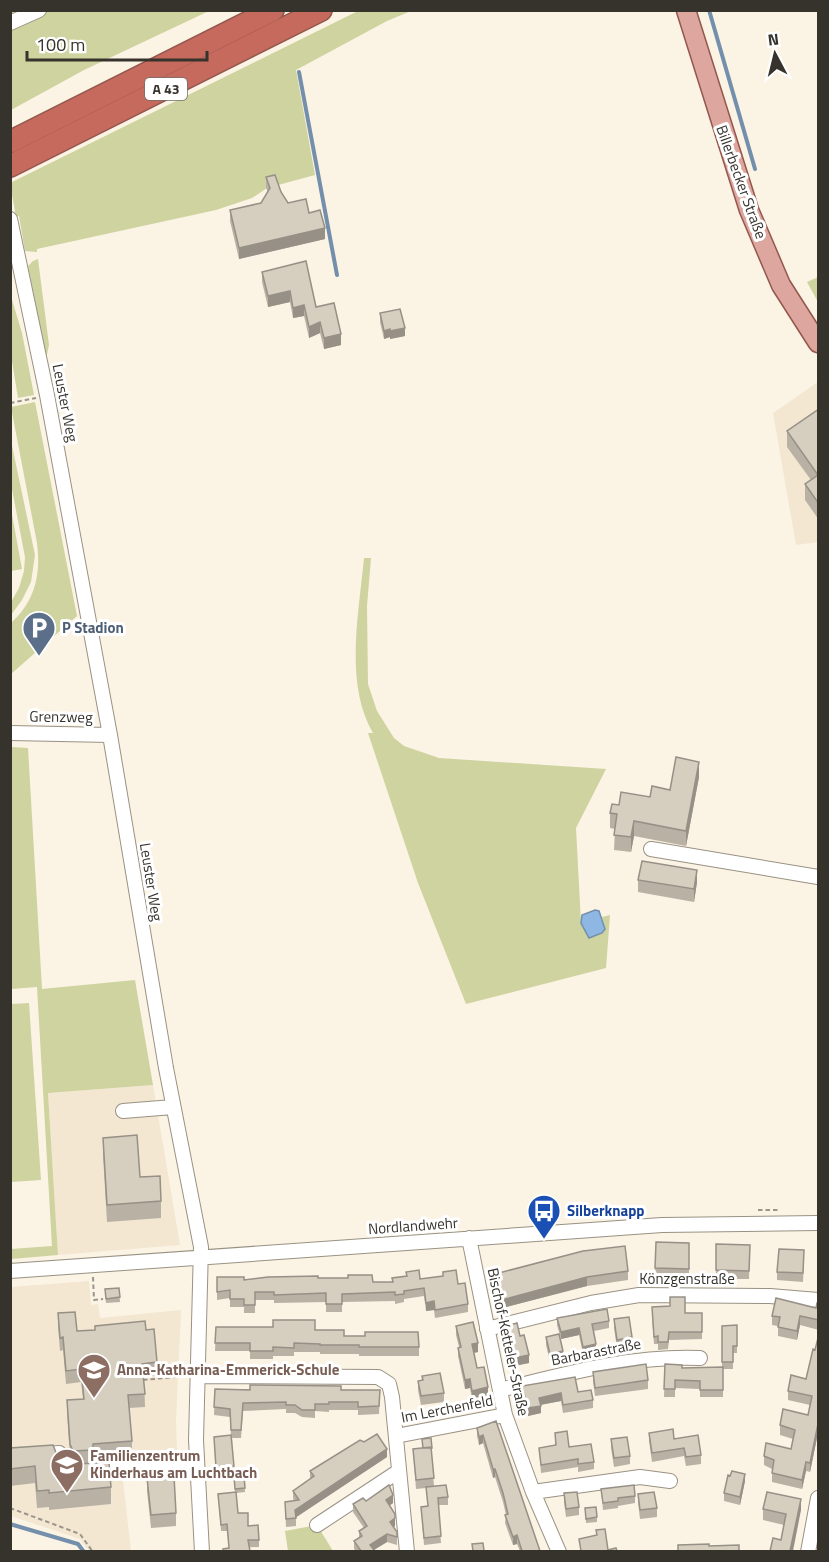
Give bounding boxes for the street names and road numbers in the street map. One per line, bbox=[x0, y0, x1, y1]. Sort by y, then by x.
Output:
road number: A 43 bbox=[145, 78, 187, 100]
street label: Billerbecker Straße bbox=[710, 122, 773, 242]
street label: Leuster Weg bbox=[47, 362, 84, 444]
street label: Grenzweg bbox=[29, 704, 93, 729]
street label: Leuster Weg bbox=[134, 841, 169, 923]
street label: Nordlandwehr bbox=[367, 1211, 459, 1240]
street label: Bischof-Ketteler-Straße bbox=[482, 1266, 535, 1418]
street label: Könzgenstraße bbox=[639, 1267, 735, 1290]
street label: Barbarastraße bbox=[549, 1332, 643, 1371]
street label: Im Lerchenfeld bbox=[399, 1388, 495, 1429]

